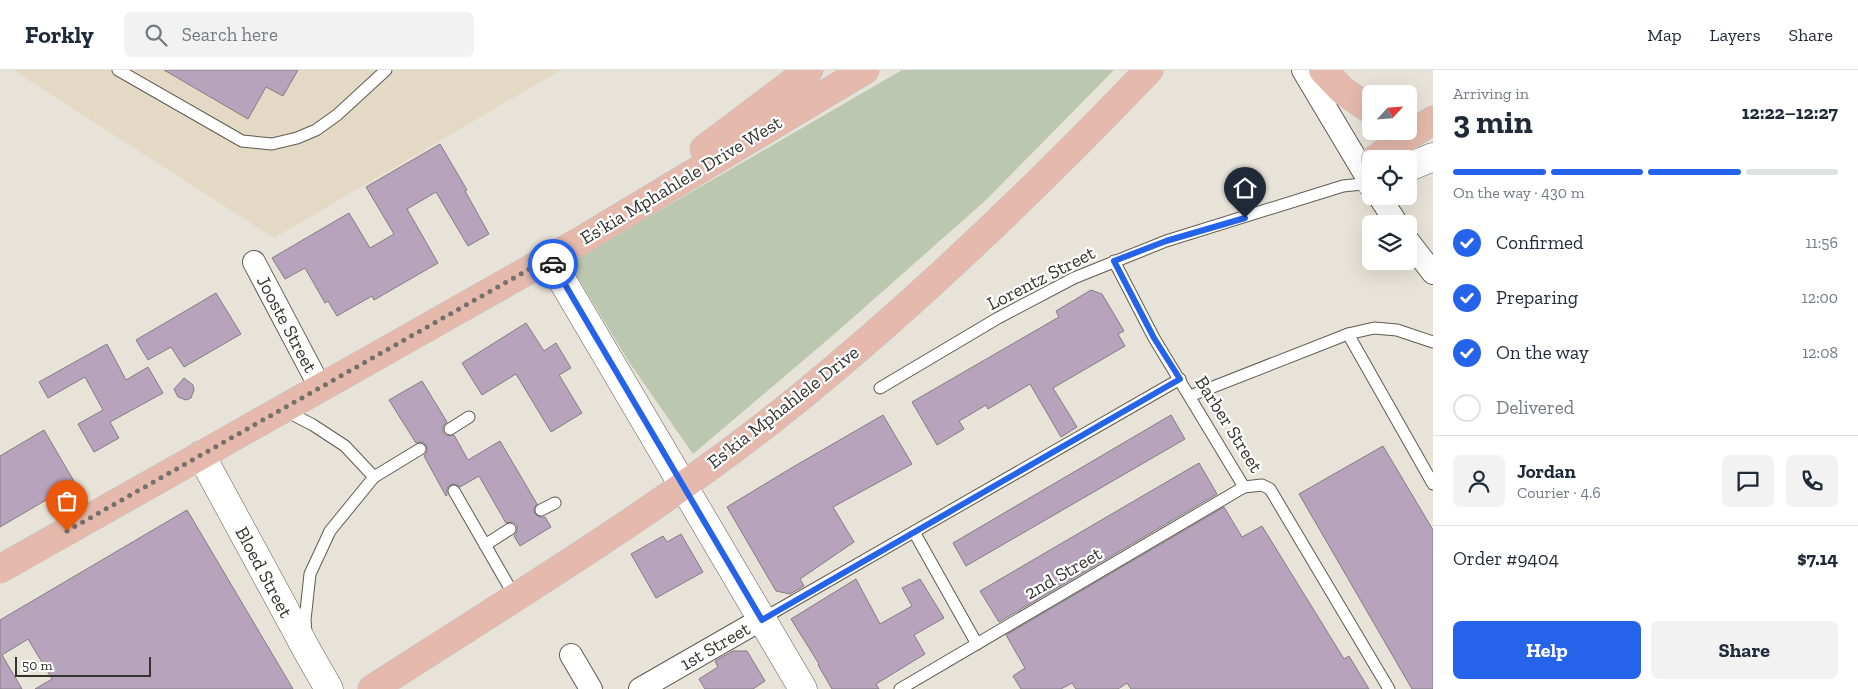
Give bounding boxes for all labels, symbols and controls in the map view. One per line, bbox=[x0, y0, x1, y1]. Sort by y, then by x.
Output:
search box bbox=[124, 12, 474, 57]
text: Forkly bbox=[25, 20, 94, 49]
icon: search bbox=[142, 21, 170, 49]
text: Search here bbox=[182, 23, 278, 46]
text: Map bbox=[1647, 24, 1682, 46]
text: Layers bbox=[1710, 24, 1761, 46]
text: Share bbox=[1789, 24, 1833, 46]
text: Arriving in bbox=[1453, 84, 1529, 103]
north arrow bbox=[1362, 85, 1418, 140]
map controls bbox=[1362, 85, 1417, 270]
text: 12:22–12:27 bbox=[1742, 101, 1838, 124]
text: 3 min bbox=[1453, 103, 1533, 141]
street label: Es'kia Mphahlele Drive West bbox=[576, 111, 786, 249]
button: locate bbox=[1362, 150, 1417, 205]
pin bbox=[1224, 167, 1266, 218]
icon: home bbox=[1231, 174, 1259, 202]
text: On the way · 430 m bbox=[1453, 183, 1584, 202]
button: layers bbox=[1362, 215, 1417, 270]
icon: check bbox=[1453, 229, 1481, 257]
text: Confirmed bbox=[1496, 231, 1583, 254]
text: 11:56 bbox=[1805, 233, 1838, 252]
courier bbox=[528, 239, 578, 289]
street label: Lorentz Street bbox=[983, 241, 1099, 315]
icon: car bbox=[539, 250, 567, 278]
street label: Jooste Street bbox=[252, 272, 322, 376]
icon: check bbox=[1453, 284, 1481, 312]
text: Preparing bbox=[1496, 286, 1578, 309]
text: 12:00 bbox=[1802, 288, 1838, 307]
icon: check bbox=[1453, 339, 1481, 367]
street label: Es'kia Mphahlele Drive bbox=[703, 341, 863, 473]
text: On the way bbox=[1496, 341, 1589, 364]
text: 12:08 bbox=[1802, 343, 1838, 362]
street label: Barber Street bbox=[1190, 371, 1268, 477]
text: Delivered bbox=[1496, 396, 1574, 419]
button: person bbox=[1453, 455, 1505, 507]
button: chat bbox=[1722, 455, 1774, 507]
button: phone bbox=[1786, 455, 1838, 507]
text: Jordan bbox=[1517, 460, 1576, 483]
pin bbox=[46, 480, 88, 531]
text: Courier · 4.6 bbox=[1517, 483, 1601, 502]
icon: bag bbox=[53, 487, 81, 515]
street label: Bloed Street bbox=[230, 522, 298, 622]
street label: 2nd Street bbox=[1020, 542, 1106, 604]
text: Order #9404 bbox=[1453, 547, 1559, 570]
text: $7.14 bbox=[1797, 547, 1838, 570]
street label: 1st Street bbox=[676, 617, 754, 675]
button: Help bbox=[1453, 621, 1641, 679]
button: Share bbox=[1651, 621, 1838, 679]
scale bar bbox=[15, 654, 151, 677]
text: 50 m bbox=[22, 657, 53, 674]

